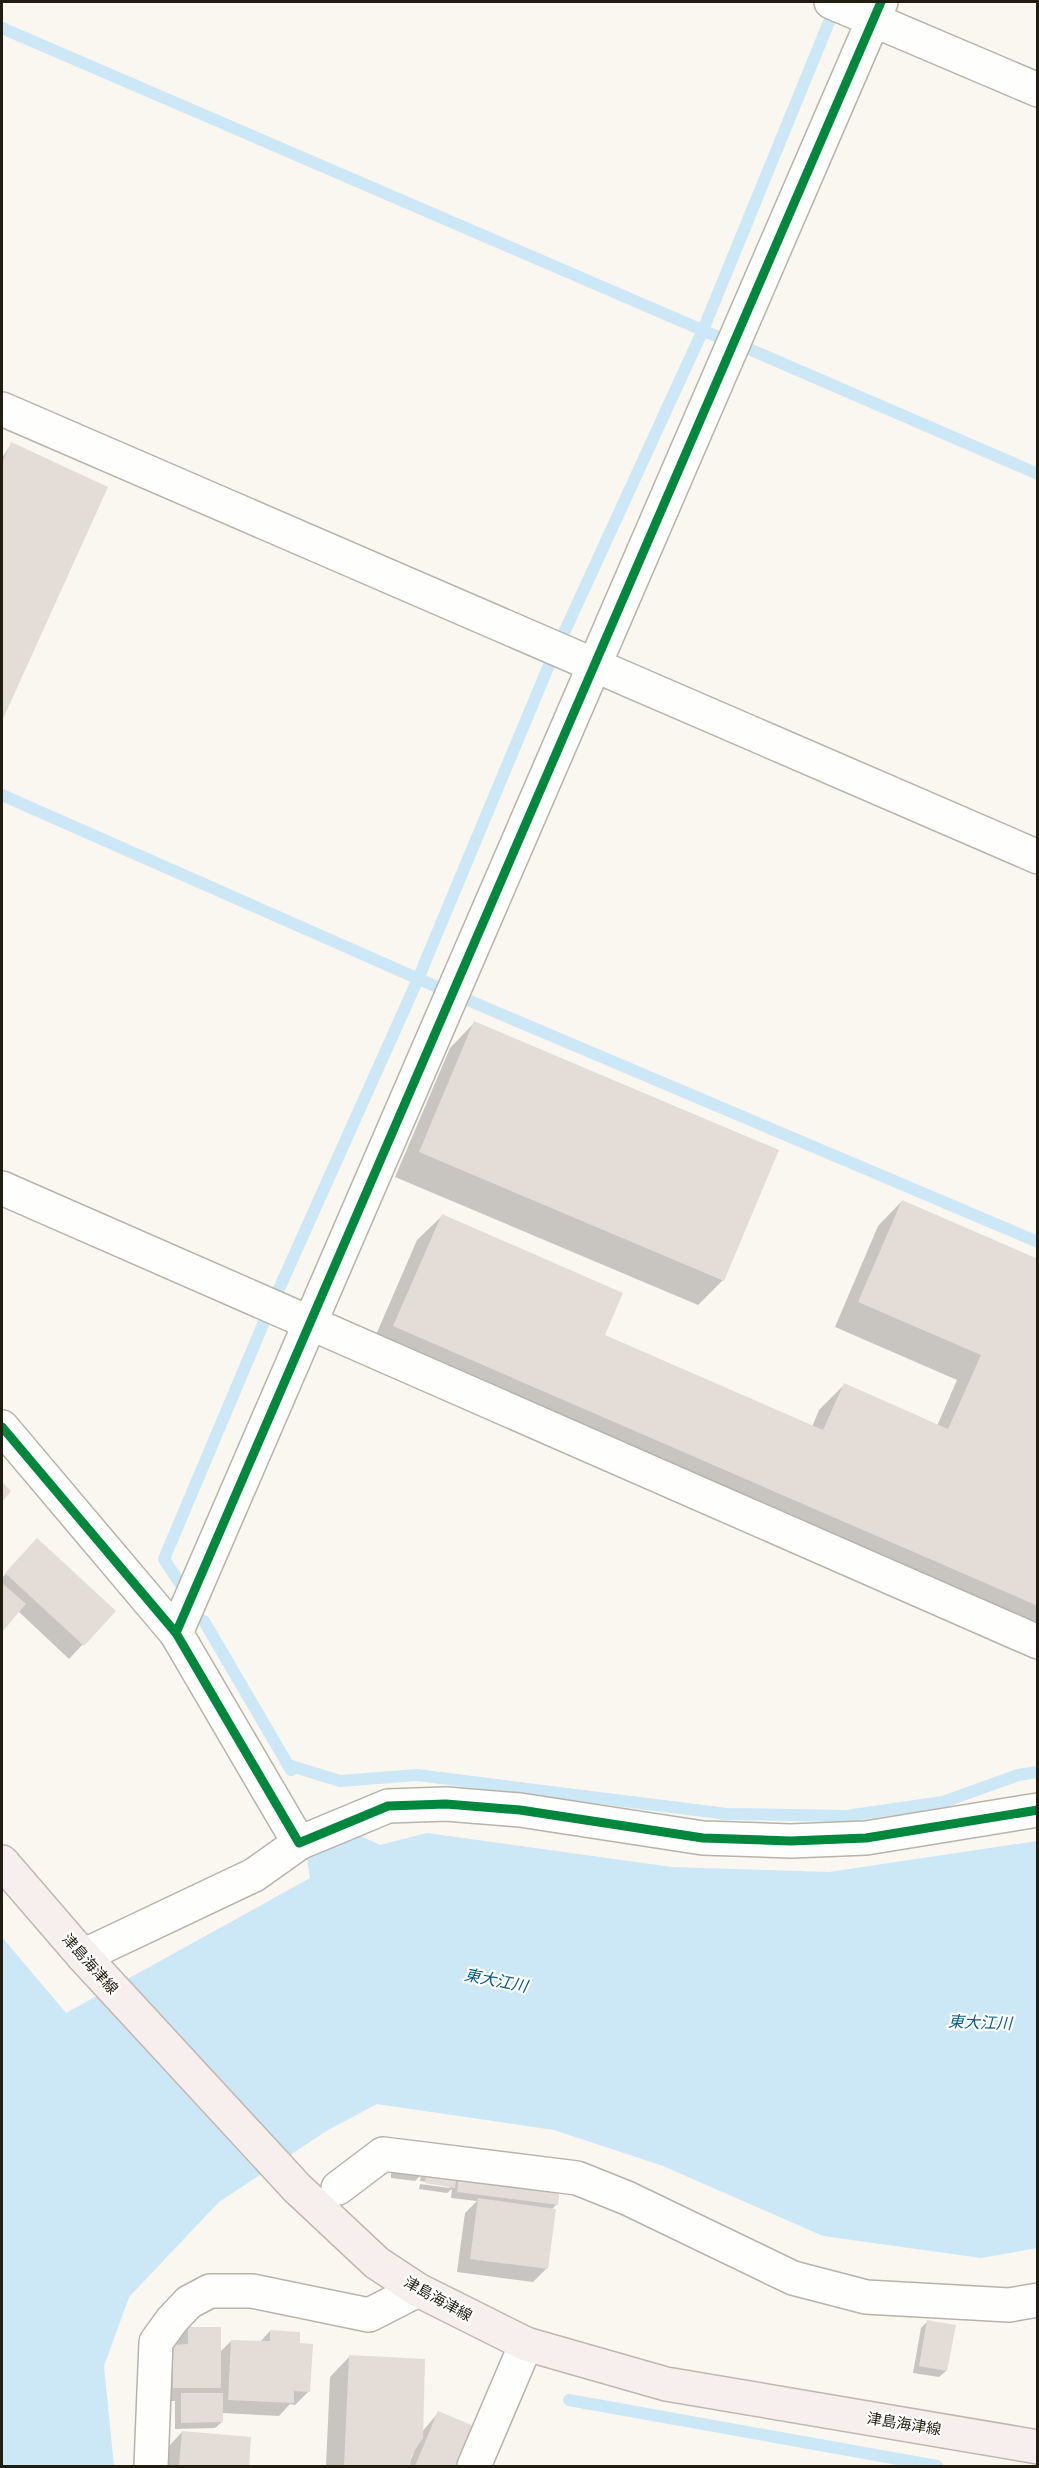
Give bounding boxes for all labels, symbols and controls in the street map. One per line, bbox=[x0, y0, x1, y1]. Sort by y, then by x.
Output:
street label: 津島海津線 bbox=[58, 1929, 123, 1998]
water label: 東大江川 bbox=[463, 1964, 531, 1996]
water label: 東大江川 bbox=[948, 2011, 1014, 2033]
street label: 津島海津線 bbox=[401, 2272, 476, 2325]
street label: 津島海津線 bbox=[866, 2408, 943, 2439]

